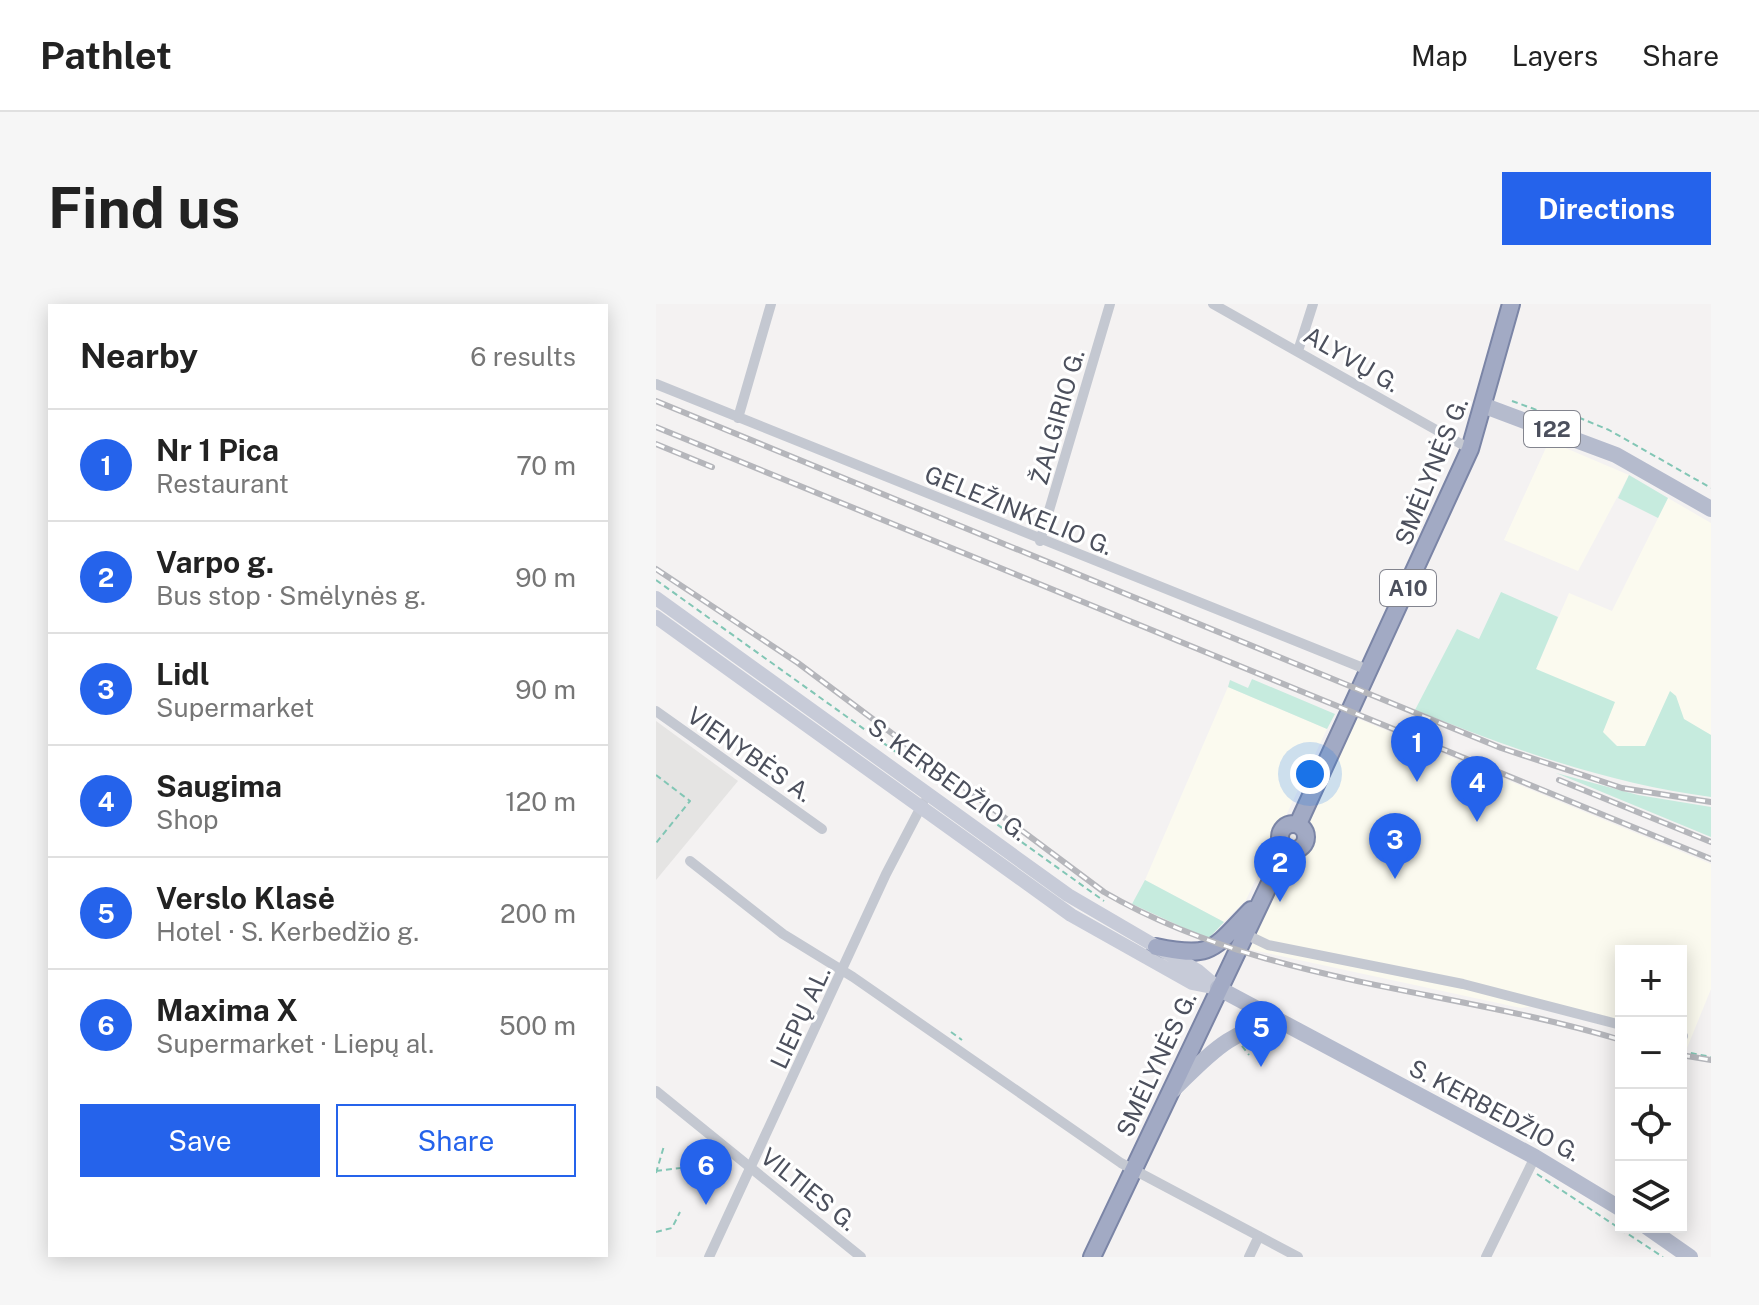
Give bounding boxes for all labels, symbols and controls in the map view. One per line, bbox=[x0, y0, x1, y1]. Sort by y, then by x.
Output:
text: Pathlet bbox=[40, 33, 172, 78]
text: Map bbox=[1411, 39, 1468, 72]
text: Layers bbox=[1512, 39, 1598, 72]
text: Share bbox=[1642, 39, 1719, 72]
button: Directions bbox=[1502, 172, 1711, 245]
text: Find us bbox=[48, 175, 240, 241]
street label: ALYVŲ G. bbox=[1299, 320, 1405, 398]
text: Nearby bbox=[80, 336, 198, 376]
text: 6 results bbox=[470, 341, 576, 372]
street label: ŽALGIRIO G. bbox=[1024, 346, 1090, 488]
street label: SMĖLYNĖS G. bbox=[1389, 393, 1473, 549]
road number: 122 bbox=[1524, 411, 1580, 447]
text: Nr 1 Pica bbox=[156, 432, 279, 468]
text: 1 bbox=[100, 450, 112, 481]
text: 70 m bbox=[516, 450, 576, 481]
street label: GELEŽINKELIO G. bbox=[921, 460, 1117, 560]
text: Restaurant bbox=[156, 468, 289, 499]
text: Varpo g. bbox=[156, 544, 274, 580]
text: 2 bbox=[98, 562, 114, 593]
text: 90 m bbox=[515, 562, 576, 593]
road number: A10 bbox=[1380, 570, 1436, 606]
text: Bus stop · Smėlynės g. bbox=[156, 580, 426, 611]
text: Lidl bbox=[156, 656, 210, 692]
text: 3 bbox=[97, 674, 115, 705]
text: 90 m bbox=[515, 674, 576, 705]
text: Supermarket bbox=[156, 692, 314, 723]
street label: VIENYBĖS A. bbox=[682, 701, 818, 807]
street label: S. KERBEDŽIO G. bbox=[863, 712, 1033, 846]
pin: 1 bbox=[1391, 716, 1443, 782]
your location bbox=[1290, 754, 1330, 794]
pin: 4 bbox=[1451, 756, 1503, 822]
text: Saugima bbox=[156, 768, 282, 804]
text: 4 bbox=[97, 786, 115, 817]
text: 120 m bbox=[505, 786, 576, 817]
text: Shop bbox=[156, 804, 219, 835]
pin: 3 bbox=[1369, 813, 1421, 879]
pin: 2 bbox=[1254, 836, 1306, 902]
text: Verslo Klasė bbox=[156, 880, 335, 916]
text: 5 bbox=[97, 898, 115, 929]
text: 200 m bbox=[500, 898, 576, 929]
text: Hotel · S. Kerbedžio g. bbox=[156, 916, 419, 947]
map controls bbox=[1615, 945, 1687, 1233]
button: + bbox=[1615, 945, 1687, 1017]
street label: LIEPŲ AL. bbox=[764, 961, 836, 1073]
street label: SMĖLYNĖS G. bbox=[1110, 987, 1202, 1141]
text: Maxima X bbox=[156, 992, 298, 1028]
pin: 5 bbox=[1235, 1001, 1287, 1067]
text: 6 bbox=[97, 1010, 115, 1041]
text: 500 m bbox=[499, 1010, 576, 1041]
button: − bbox=[1615, 1017, 1687, 1089]
text: Supermarket · Liepų al. bbox=[156, 1028, 434, 1059]
street label: S. KERBEDŽIO G. bbox=[1405, 1053, 1585, 1167]
button: locate bbox=[1615, 1089, 1687, 1161]
button: Save bbox=[80, 1104, 320, 1177]
button: Share bbox=[336, 1104, 576, 1177]
pin: 6 bbox=[680, 1139, 732, 1205]
street label: VILTIES G. bbox=[755, 1142, 863, 1236]
button: layers bbox=[1615, 1161, 1687, 1233]

